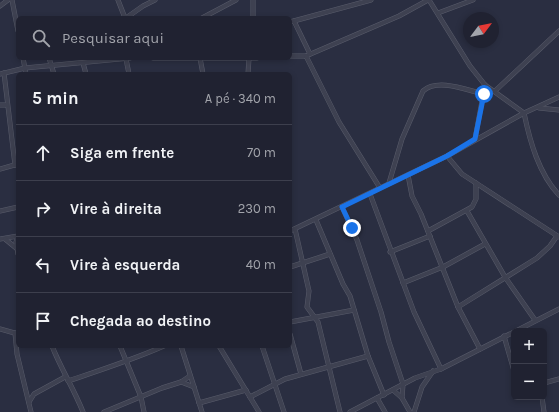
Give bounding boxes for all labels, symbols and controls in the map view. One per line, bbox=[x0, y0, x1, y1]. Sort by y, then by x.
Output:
north arrow bbox=[463, 12, 499, 48]
search box bbox=[16, 16, 292, 60]
icon: search bbox=[30, 27, 52, 49]
text: Pesquisar aqui bbox=[62, 29, 164, 47]
route start bbox=[475, 85, 493, 103]
text: 5 min bbox=[32, 88, 79, 108]
text: A pé · 340 m bbox=[205, 91, 276, 106]
icon: ahead bbox=[32, 142, 54, 164]
text: Siga em frente bbox=[70, 144, 174, 162]
text: 70 m bbox=[247, 145, 276, 160]
icon: right bbox=[32, 198, 54, 220]
text: Vire à direita bbox=[70, 200, 162, 218]
text: 230 m bbox=[238, 201, 276, 216]
route end bbox=[343, 219, 361, 237]
icon: left bbox=[32, 254, 54, 276]
text: Vire à esquerda bbox=[70, 256, 180, 274]
text: 40 m bbox=[246, 257, 276, 272]
icon: arrive bbox=[32, 310, 54, 332]
text: Chegada ao destino bbox=[70, 312, 211, 330]
map controls bbox=[511, 328, 547, 400]
button: + bbox=[511, 328, 547, 364]
button: − bbox=[511, 364, 547, 400]

